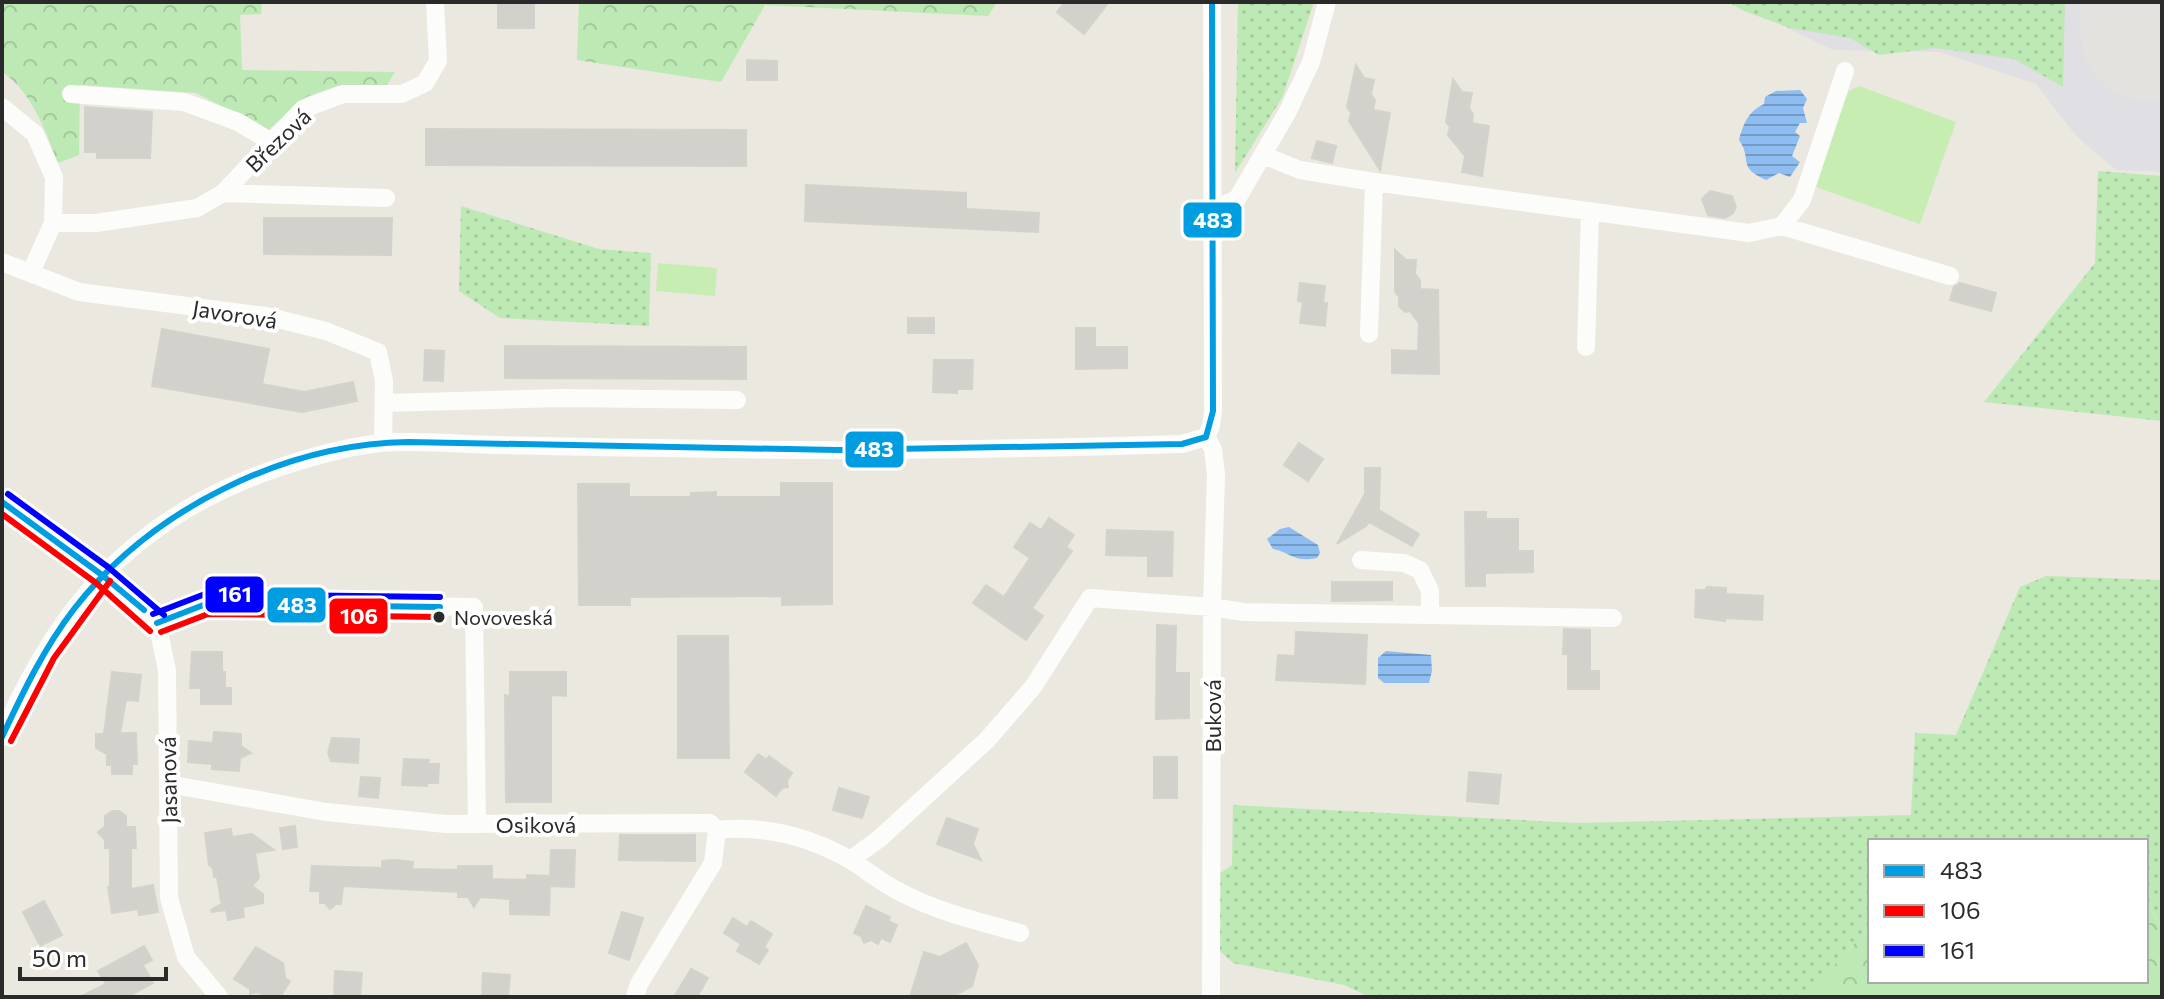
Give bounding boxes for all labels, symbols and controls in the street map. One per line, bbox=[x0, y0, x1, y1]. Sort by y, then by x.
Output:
street label: Březová bbox=[240, 102, 316, 178]
line badge: 483 bbox=[1182, 201, 1243, 239]
text: 483 bbox=[1193, 206, 1233, 233]
street label: Javorová bbox=[191, 294, 279, 334]
line badge: 483 bbox=[844, 430, 905, 469]
text: 483 bbox=[854, 435, 894, 462]
line badge: 161 bbox=[204, 575, 265, 614]
text: 161 bbox=[218, 580, 252, 607]
line badge: 483 bbox=[266, 586, 327, 624]
text: 483 bbox=[277, 591, 317, 618]
line badge: 106 bbox=[328, 597, 389, 635]
text: 106 bbox=[340, 602, 378, 629]
place label: Novoveská bbox=[454, 605, 553, 629]
marker: Novoveská bbox=[431, 609, 447, 625]
street label: Buková bbox=[1199, 679, 1226, 753]
street label: Jasanová bbox=[154, 736, 182, 824]
street label: Osiková bbox=[496, 811, 576, 838]
legend bbox=[1868, 839, 2148, 983]
text: 483 bbox=[1940, 855, 1983, 884]
text: 106 bbox=[1940, 895, 1981, 924]
scale bar bbox=[20, 931, 166, 981]
text: 161 bbox=[1940, 935, 1975, 964]
text: 50 m bbox=[32, 943, 87, 972]

